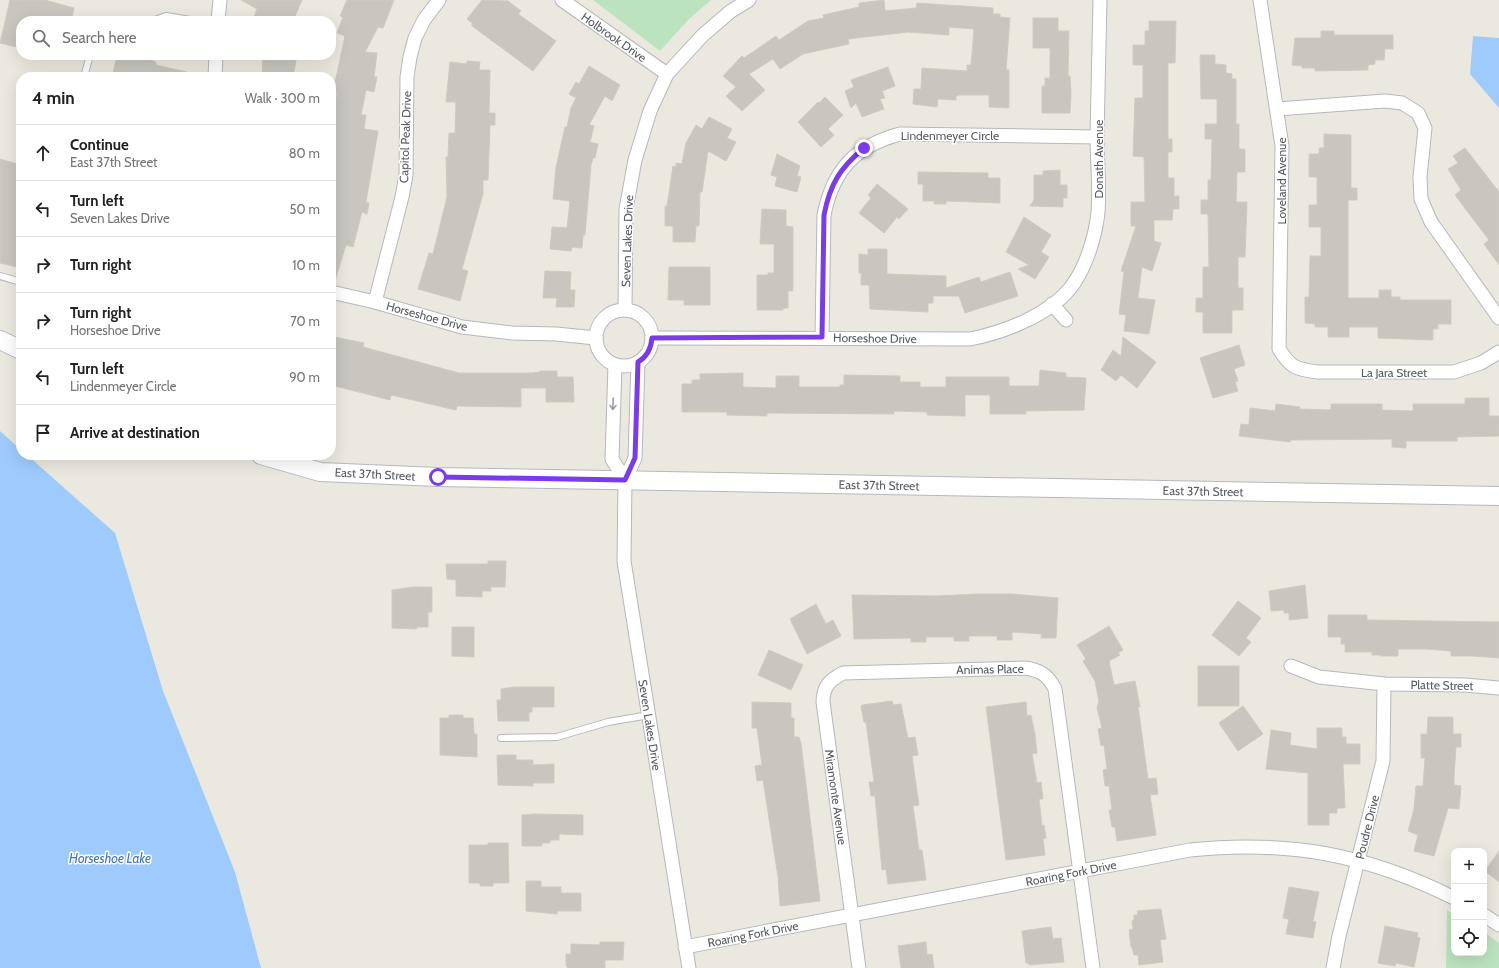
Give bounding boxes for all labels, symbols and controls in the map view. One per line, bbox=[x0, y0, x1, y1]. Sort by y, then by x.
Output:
street label: Holbrook Drive bbox=[578, 9, 650, 65]
search box bbox=[16, 16, 336, 60]
icon: search bbox=[30, 27, 52, 49]
text: Search here bbox=[62, 29, 137, 47]
text: 4 min bbox=[32, 88, 75, 108]
text: Walk · 300 m bbox=[245, 90, 320, 106]
street label: Capitol Peak Drive bbox=[396, 91, 414, 183]
street label: Donath Avenue bbox=[1091, 120, 1106, 198]
street label: Lindenmeyer Circle bbox=[901, 128, 999, 143]
text: Continue bbox=[70, 136, 129, 154]
street label: Loveland Avenue bbox=[1274, 137, 1289, 225]
route end bbox=[855, 139, 873, 157]
icon: ahead bbox=[32, 142, 54, 164]
text: 80 m bbox=[289, 145, 320, 161]
text: East 37th Street bbox=[70, 154, 157, 170]
text: Turn left bbox=[70, 192, 124, 210]
street label: Seven Lakes Drive bbox=[618, 195, 636, 287]
icon: left bbox=[32, 198, 54, 220]
text: 50 m bbox=[290, 201, 320, 217]
text: Seven Lakes Drive bbox=[70, 210, 170, 226]
icon: right bbox=[32, 254, 54, 276]
text: Turn right bbox=[70, 256, 131, 274]
text: 10 m bbox=[292, 257, 320, 273]
street label: Horseshoe Drive bbox=[385, 298, 469, 334]
text: Turn right bbox=[70, 304, 131, 322]
icon: right bbox=[32, 310, 54, 332]
text: 70 m bbox=[290, 313, 320, 329]
text: Horseshoe Drive bbox=[70, 322, 161, 338]
street label: Horseshoe Drive bbox=[833, 330, 917, 346]
text: Turn left bbox=[70, 360, 124, 378]
street label: La Jara Street bbox=[1361, 365, 1427, 380]
icon: left bbox=[32, 366, 54, 388]
text: 90 m bbox=[289, 369, 320, 385]
text: Lindenmeyer Circle bbox=[70, 378, 176, 394]
one-way arrow bbox=[610, 397, 617, 410]
icon: arrive bbox=[32, 422, 54, 444]
text: Arrive at destination bbox=[70, 424, 200, 442]
street label: East 37th Street bbox=[334, 464, 416, 484]
route start bbox=[429, 468, 447, 486]
street label: East 37th Street bbox=[839, 477, 919, 493]
street label: East 37th Street bbox=[1163, 483, 1243, 499]
street label: Animas Place bbox=[956, 661, 1024, 677]
street label: Platte Street bbox=[1410, 677, 1474, 693]
street label: Seven Lakes Drive bbox=[635, 678, 665, 772]
street label: Miramonte Avenue bbox=[822, 748, 850, 846]
street label: Poudre Drive bbox=[1352, 793, 1382, 861]
map controls bbox=[1451, 848, 1487, 956]
button: + bbox=[1451, 848, 1487, 884]
water label: Horseshoe Lake bbox=[69, 850, 151, 866]
street label: Roaring Fork Drive bbox=[1024, 857, 1118, 889]
button: − bbox=[1451, 884, 1487, 920]
street label: Roaring Fork Drive bbox=[706, 918, 800, 950]
button: locate bbox=[1451, 920, 1487, 956]

